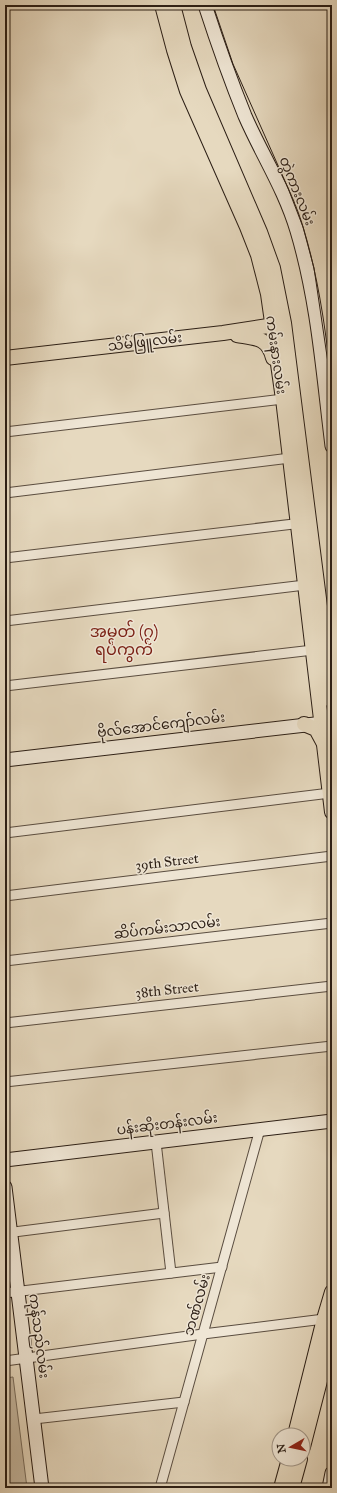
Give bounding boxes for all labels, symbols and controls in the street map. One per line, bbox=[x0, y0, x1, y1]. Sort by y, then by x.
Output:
street label: တွဲကားလမ်း bbox=[274, 153, 320, 229]
street label: ကမ်းနားလမ်း bbox=[259, 314, 292, 396]
street label: သိမ်ဖြူလမ်း bbox=[107, 327, 183, 358]
district label: အမှတ် (၇) ရပ်ကွက် bbox=[90, 620, 158, 663]
street label: ဗိုလ်အောင်ကျော်လမ်း bbox=[96, 707, 226, 744]
street label: 39th Street bbox=[134, 850, 200, 874]
street label: ဆိပ်ကမ်းသာလမ်း bbox=[112, 911, 221, 943]
street label: 38th Street bbox=[134, 978, 200, 1002]
street label: ပန်းဆိုးတန်းလမ်း bbox=[115, 1107, 219, 1142]
street label: ဘဏ်လမ်း bbox=[178, 1272, 214, 1338]
street label: ကုန်သည်လမ်း bbox=[22, 1292, 55, 1380]
north arrow bbox=[271, 1427, 311, 1467]
text: N bbox=[274, 1442, 289, 1454]

